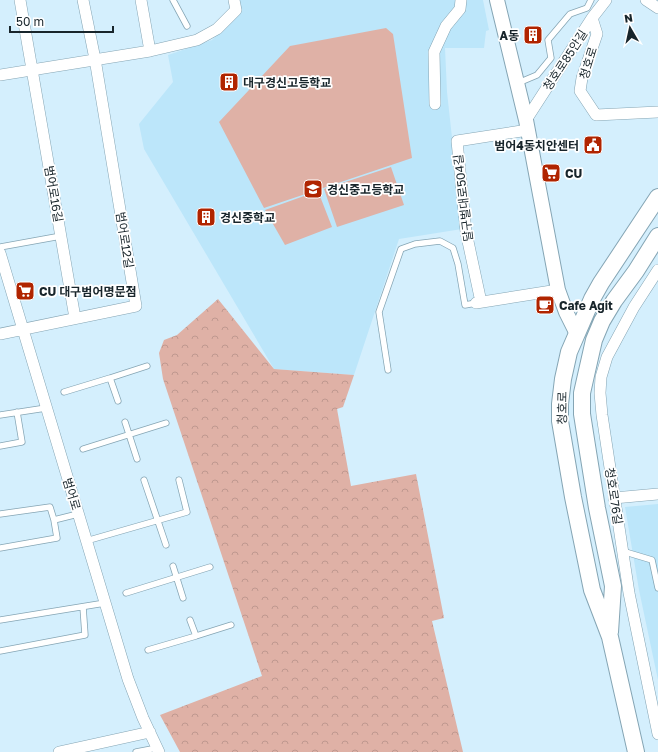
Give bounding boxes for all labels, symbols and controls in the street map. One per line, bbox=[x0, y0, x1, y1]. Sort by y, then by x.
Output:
scale bar bbox=[10, 8, 113, 34]
north arrow bbox=[610, 8, 650, 48]
text: N bbox=[623, 11, 634, 25]
text: 50 m bbox=[16, 14, 44, 29]
building icon: A동 bbox=[522, 24, 544, 46]
street label: 청호로85안길 bbox=[540, 27, 590, 93]
place label: A동 bbox=[499, 28, 519, 43]
street label: 청호로 bbox=[576, 45, 600, 81]
building icon: 대구경신고등학교 bbox=[218, 71, 240, 93]
place label: 대구경신고등학교 bbox=[243, 75, 331, 90]
public building icon: 범어4동치안센터 bbox=[582, 134, 604, 156]
place label: 범어4동치안센터 bbox=[494, 138, 579, 153]
street label: 달구벌대로504길 bbox=[450, 153, 476, 243]
supermarket icon: CU bbox=[540, 162, 562, 184]
street label: 범어로16길 bbox=[42, 165, 66, 223]
place label: CU bbox=[565, 166, 583, 181]
school or university icon: 경신중고등학교 bbox=[302, 178, 324, 200]
place label: 경신중고등학교 bbox=[327, 182, 404, 197]
building icon: 경신중학교 bbox=[195, 206, 217, 228]
place label: 경신중학교 bbox=[220, 210, 275, 225]
street label: 범어로12길 bbox=[113, 211, 137, 269]
supermarket icon: CU 대구범어명문점 bbox=[14, 280, 36, 302]
place label: CU 대구범어명문점 bbox=[39, 284, 137, 299]
cafe icon: Cafe Agit bbox=[534, 294, 556, 316]
place label: Cafe Agit bbox=[559, 298, 613, 313]
street label: 청호로 bbox=[554, 391, 570, 425]
street label: 청호로76길 bbox=[602, 466, 626, 526]
street label: 범어로 bbox=[60, 476, 84, 512]

